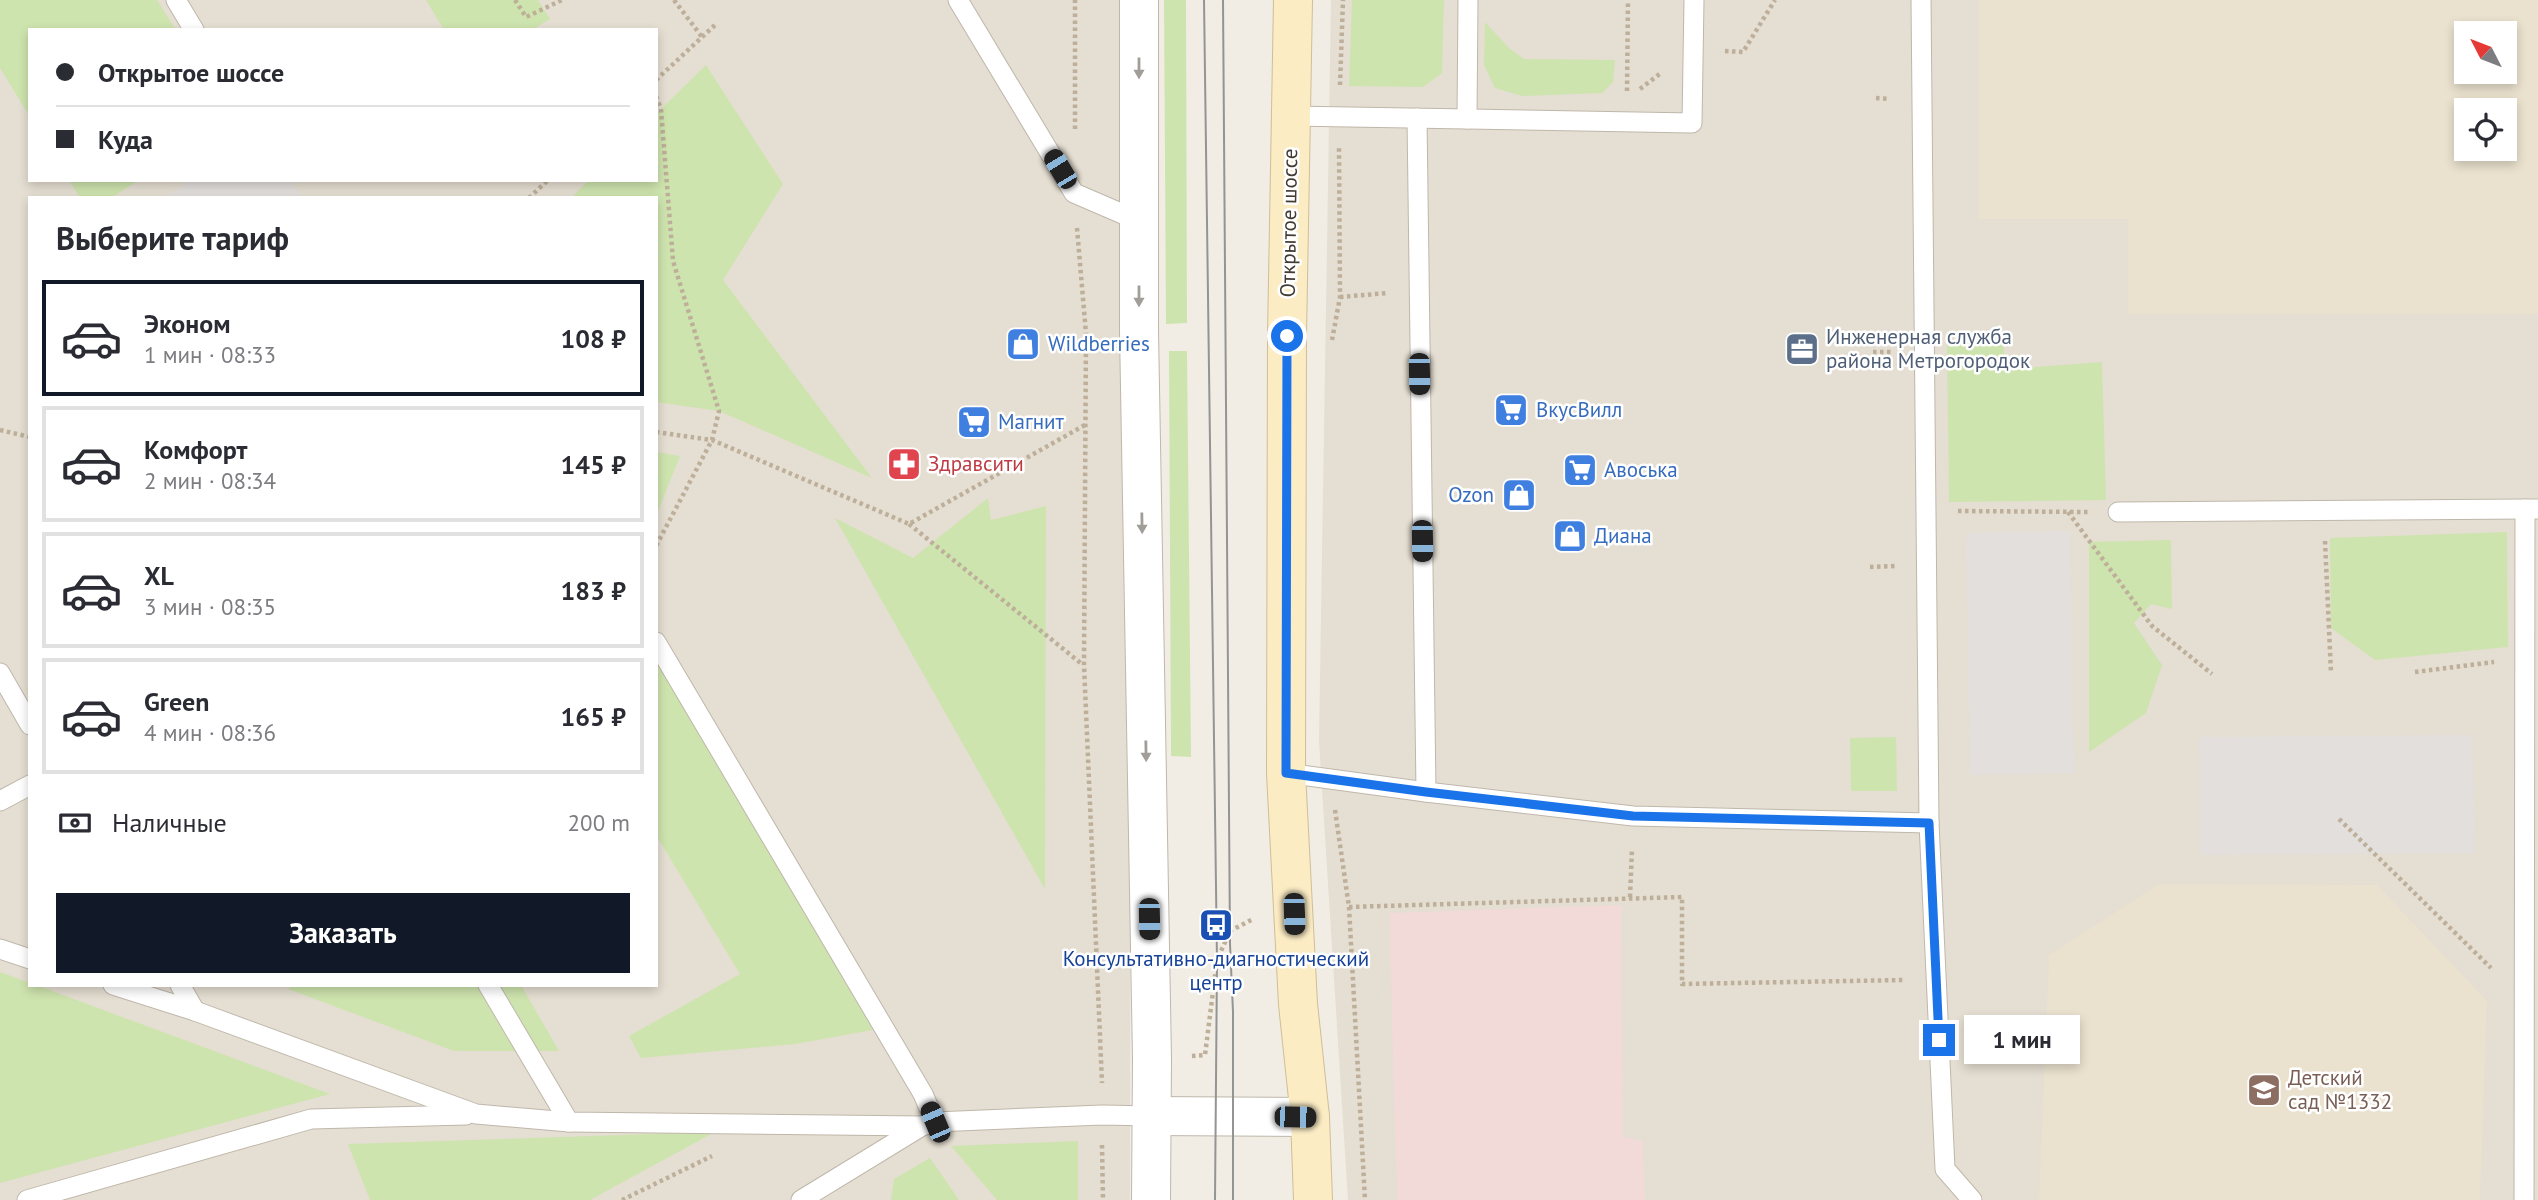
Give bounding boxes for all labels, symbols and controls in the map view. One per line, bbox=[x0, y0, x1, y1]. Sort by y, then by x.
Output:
north arrow bbox=[2454, 21, 2516, 84]
map controls bbox=[2454, 21, 2517, 161]
text: Открытое шоссе bbox=[98, 56, 284, 89]
one-way arrow bbox=[1133, 57, 1145, 79]
button: locate bbox=[2454, 98, 2517, 161]
text: Куда bbox=[98, 123, 153, 156]
car bbox=[1041, 146, 1080, 192]
street label: Открытое шоссе bbox=[1274, 148, 1303, 298]
text: Выберите тариф bbox=[56, 217, 289, 259]
one-way arrow bbox=[1133, 285, 1145, 307]
icon: car bbox=[60, 307, 123, 370]
text: Эконом bbox=[144, 307, 231, 340]
route start bbox=[1271, 320, 1303, 352]
text: 108 ₽ bbox=[560, 322, 626, 355]
place label: Инженерная служба района Метрогородок bbox=[1826, 323, 2030, 374]
shop icon: Wildberries bbox=[1004, 325, 1042, 363]
place label: Wildberries bbox=[1048, 330, 1150, 357]
office icon: Инженерная служба района Метрогородок bbox=[1783, 330, 1821, 368]
text: 1 мин · 08:33 bbox=[144, 340, 276, 369]
car bbox=[1409, 353, 1430, 395]
supermarket icon: ВкусВилл bbox=[1492, 391, 1530, 429]
place label: ВкусВилл bbox=[1536, 396, 1622, 423]
supermarket icon: Магнит bbox=[955, 403, 993, 441]
place label: Магнит bbox=[998, 408, 1065, 435]
icon: car bbox=[60, 433, 123, 496]
text: Комфорт bbox=[144, 433, 247, 466]
pharmacy icon: Здравсити bbox=[885, 445, 923, 483]
text: 145 ₽ bbox=[560, 448, 626, 481]
place label: Здравсити bbox=[928, 450, 1024, 477]
supermarket icon: Авоська bbox=[1561, 451, 1599, 489]
place label: Авоська bbox=[1604, 456, 1678, 483]
text: 2 мин · 08:34 bbox=[144, 466, 276, 495]
shop icon: Ozon bbox=[1500, 476, 1538, 514]
place label: Ozon bbox=[1448, 481, 1494, 508]
one-way arrow bbox=[1136, 512, 1148, 534]
shop icon: Диана bbox=[1551, 517, 1589, 555]
car bbox=[1412, 520, 1433, 562]
place label: Диана bbox=[1594, 522, 1652, 549]
icon: car bbox=[60, 559, 123, 622]
text: XL bbox=[144, 559, 174, 592]
text: 183 ₽ bbox=[560, 574, 626, 607]
text: 3 мин · 08:35 bbox=[144, 592, 276, 621]
icon: car bbox=[60, 685, 123, 748]
text: Green bbox=[144, 685, 209, 718]
text: 165 ₽ bbox=[560, 700, 626, 733]
text: 4 мин · 08:36 bbox=[144, 718, 276, 747]
one-way arrow bbox=[1140, 740, 1152, 762]
icon: cash bbox=[56, 804, 94, 842]
text: Наличные bbox=[112, 806, 227, 839]
text: 200 m bbox=[568, 808, 630, 837]
button: Заказать bbox=[56, 893, 630, 973]
car bbox=[1283, 893, 1306, 935]
car bbox=[1139, 898, 1160, 940]
bus stop icon: Консультативно-диагностический центр bbox=[1197, 906, 1235, 944]
place label: Консультативно-диагностический центр bbox=[1063, 945, 1369, 996]
callout: 1 мин bbox=[1964, 1016, 2079, 1064]
route end bbox=[1923, 1024, 1955, 1056]
text: 1 мин bbox=[1992, 1025, 2052, 1054]
place label: Детский сад №1332 bbox=[2288, 1064, 2392, 1115]
school or university icon: Детский сад №1332 bbox=[2245, 1071, 2283, 1109]
car bbox=[918, 1099, 953, 1145]
car bbox=[1274, 1106, 1317, 1128]

